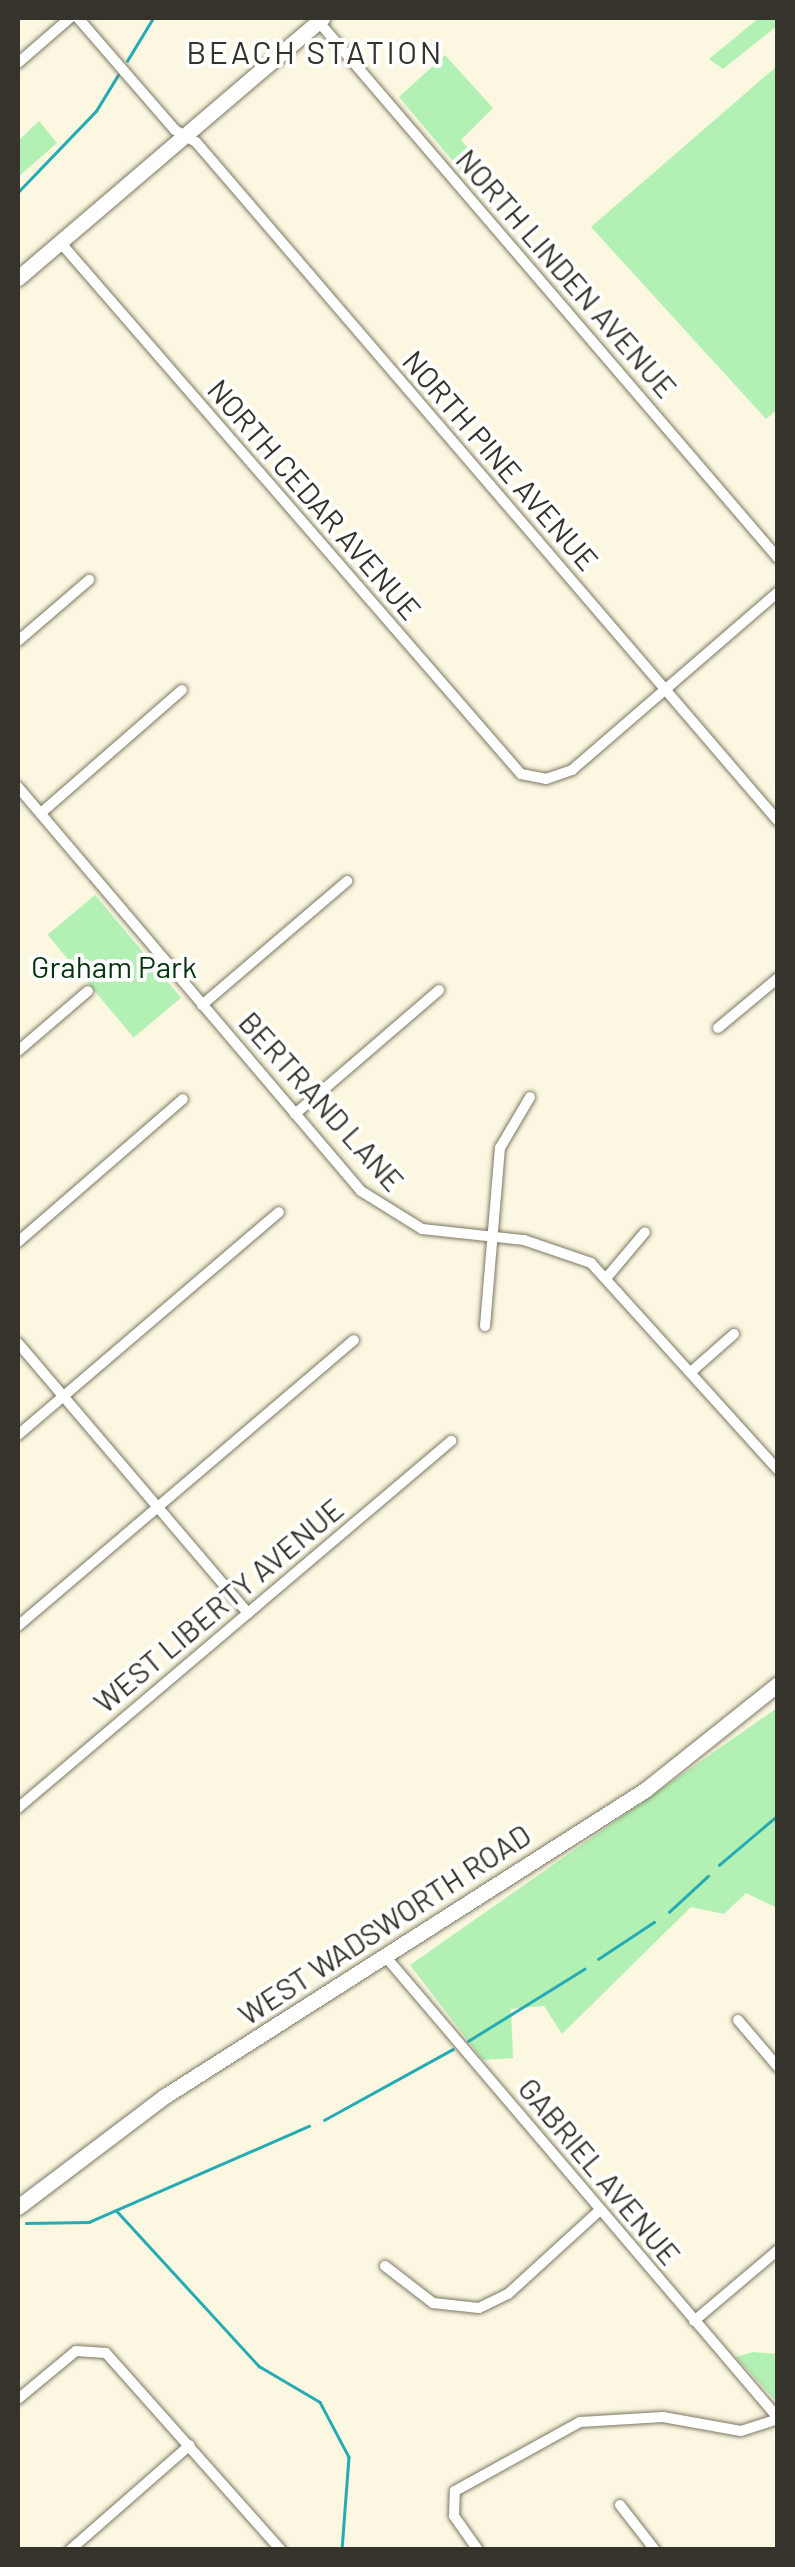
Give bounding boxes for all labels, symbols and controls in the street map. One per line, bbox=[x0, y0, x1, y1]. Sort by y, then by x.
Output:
district label: BEACH STATION bbox=[186, 32, 444, 70]
street label: NORTH LINDEN AVENUE bbox=[449, 141, 685, 405]
street label: NORTH PINE AVENUE bbox=[396, 343, 606, 577]
street label: NORTH CEDAR AVENUE bbox=[201, 371, 429, 627]
park label: Graham Park bbox=[31, 948, 197, 984]
street label: BERTRAND LANE bbox=[232, 1004, 412, 1198]
street label: WEST LIBERTY AVENUE bbox=[86, 1490, 350, 1720]
street label: WEST WADSWORTH ROAD bbox=[231, 1816, 537, 2032]
street label: GABRIEL AVENUE bbox=[511, 2070, 689, 2272]

